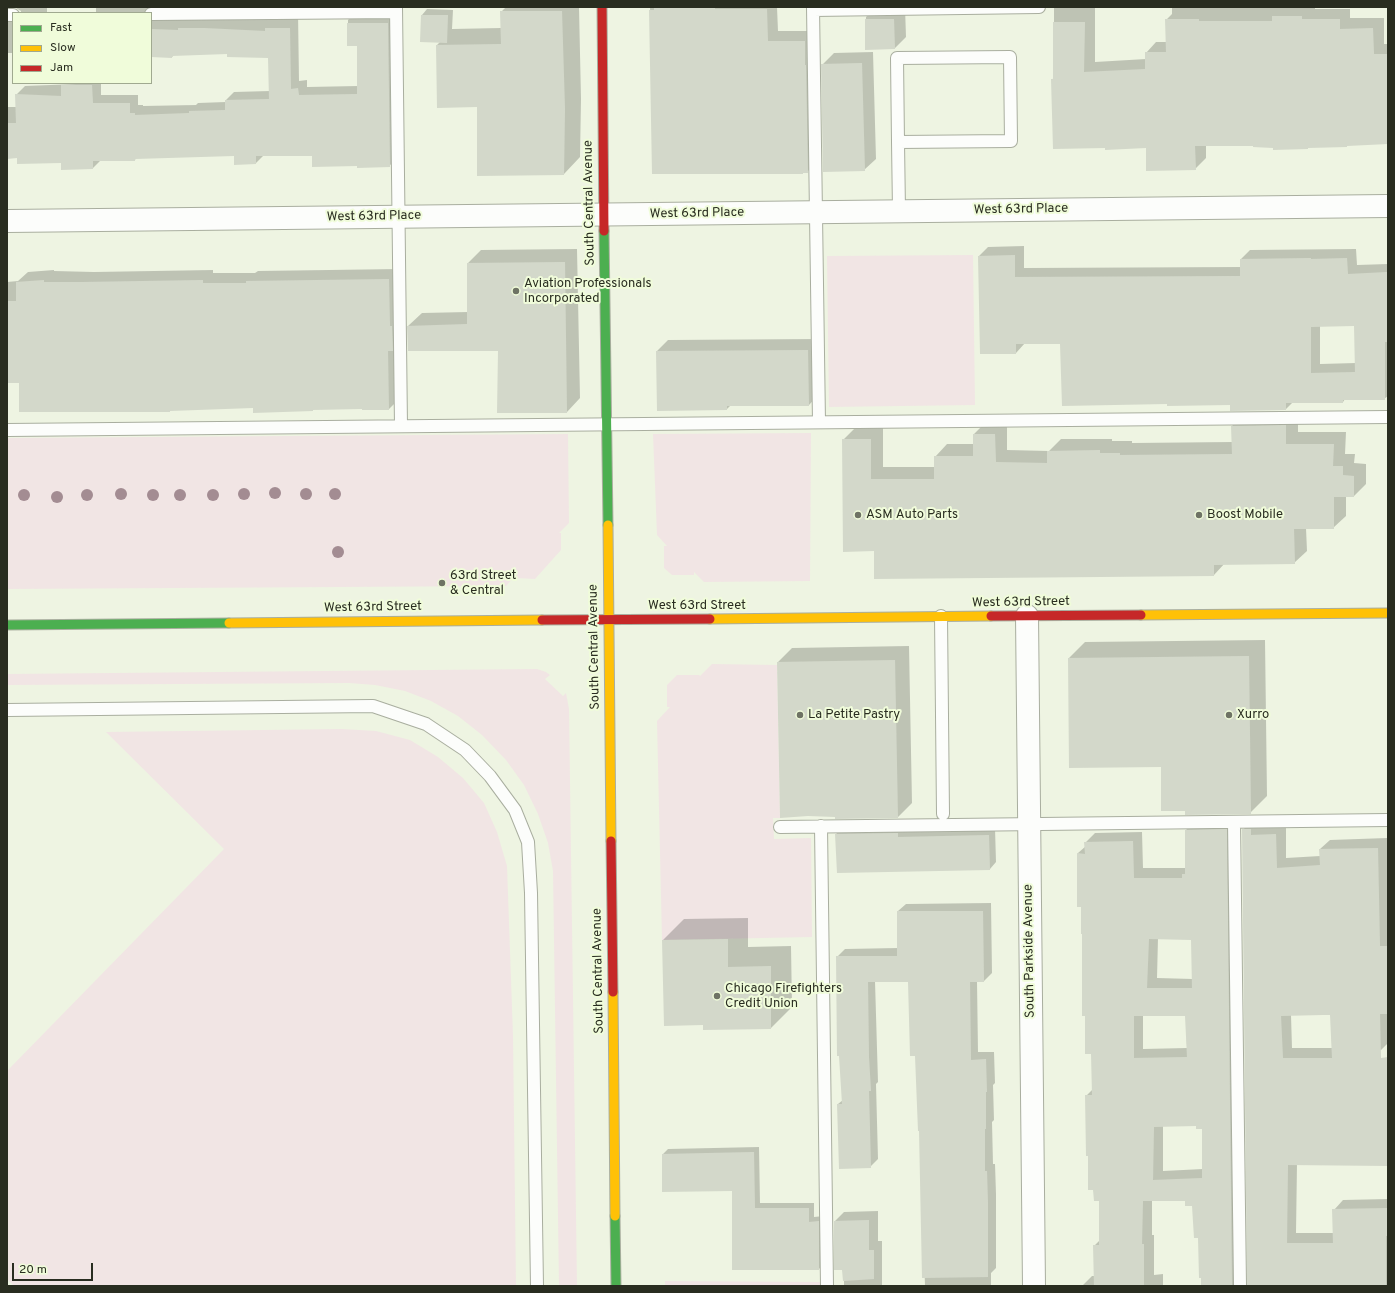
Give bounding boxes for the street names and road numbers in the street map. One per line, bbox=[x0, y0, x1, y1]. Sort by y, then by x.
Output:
street label: South Central Avenue bbox=[581, 140, 599, 266]
street label: West 63rd Place bbox=[974, 201, 1068, 219]
street label: West 63rd Place bbox=[650, 205, 744, 223]
street label: West 63rd Place bbox=[327, 208, 421, 226]
street label: South Central Avenue bbox=[586, 584, 604, 710]
street label: West 63rd Street bbox=[972, 594, 1070, 612]
street label: West 63rd Street bbox=[648, 598, 746, 614]
street label: West 63rd Street bbox=[324, 599, 422, 617]
street label: South Parkside Avenue bbox=[1021, 884, 1039, 1018]
street label: South Central Avenue bbox=[590, 908, 608, 1034]

